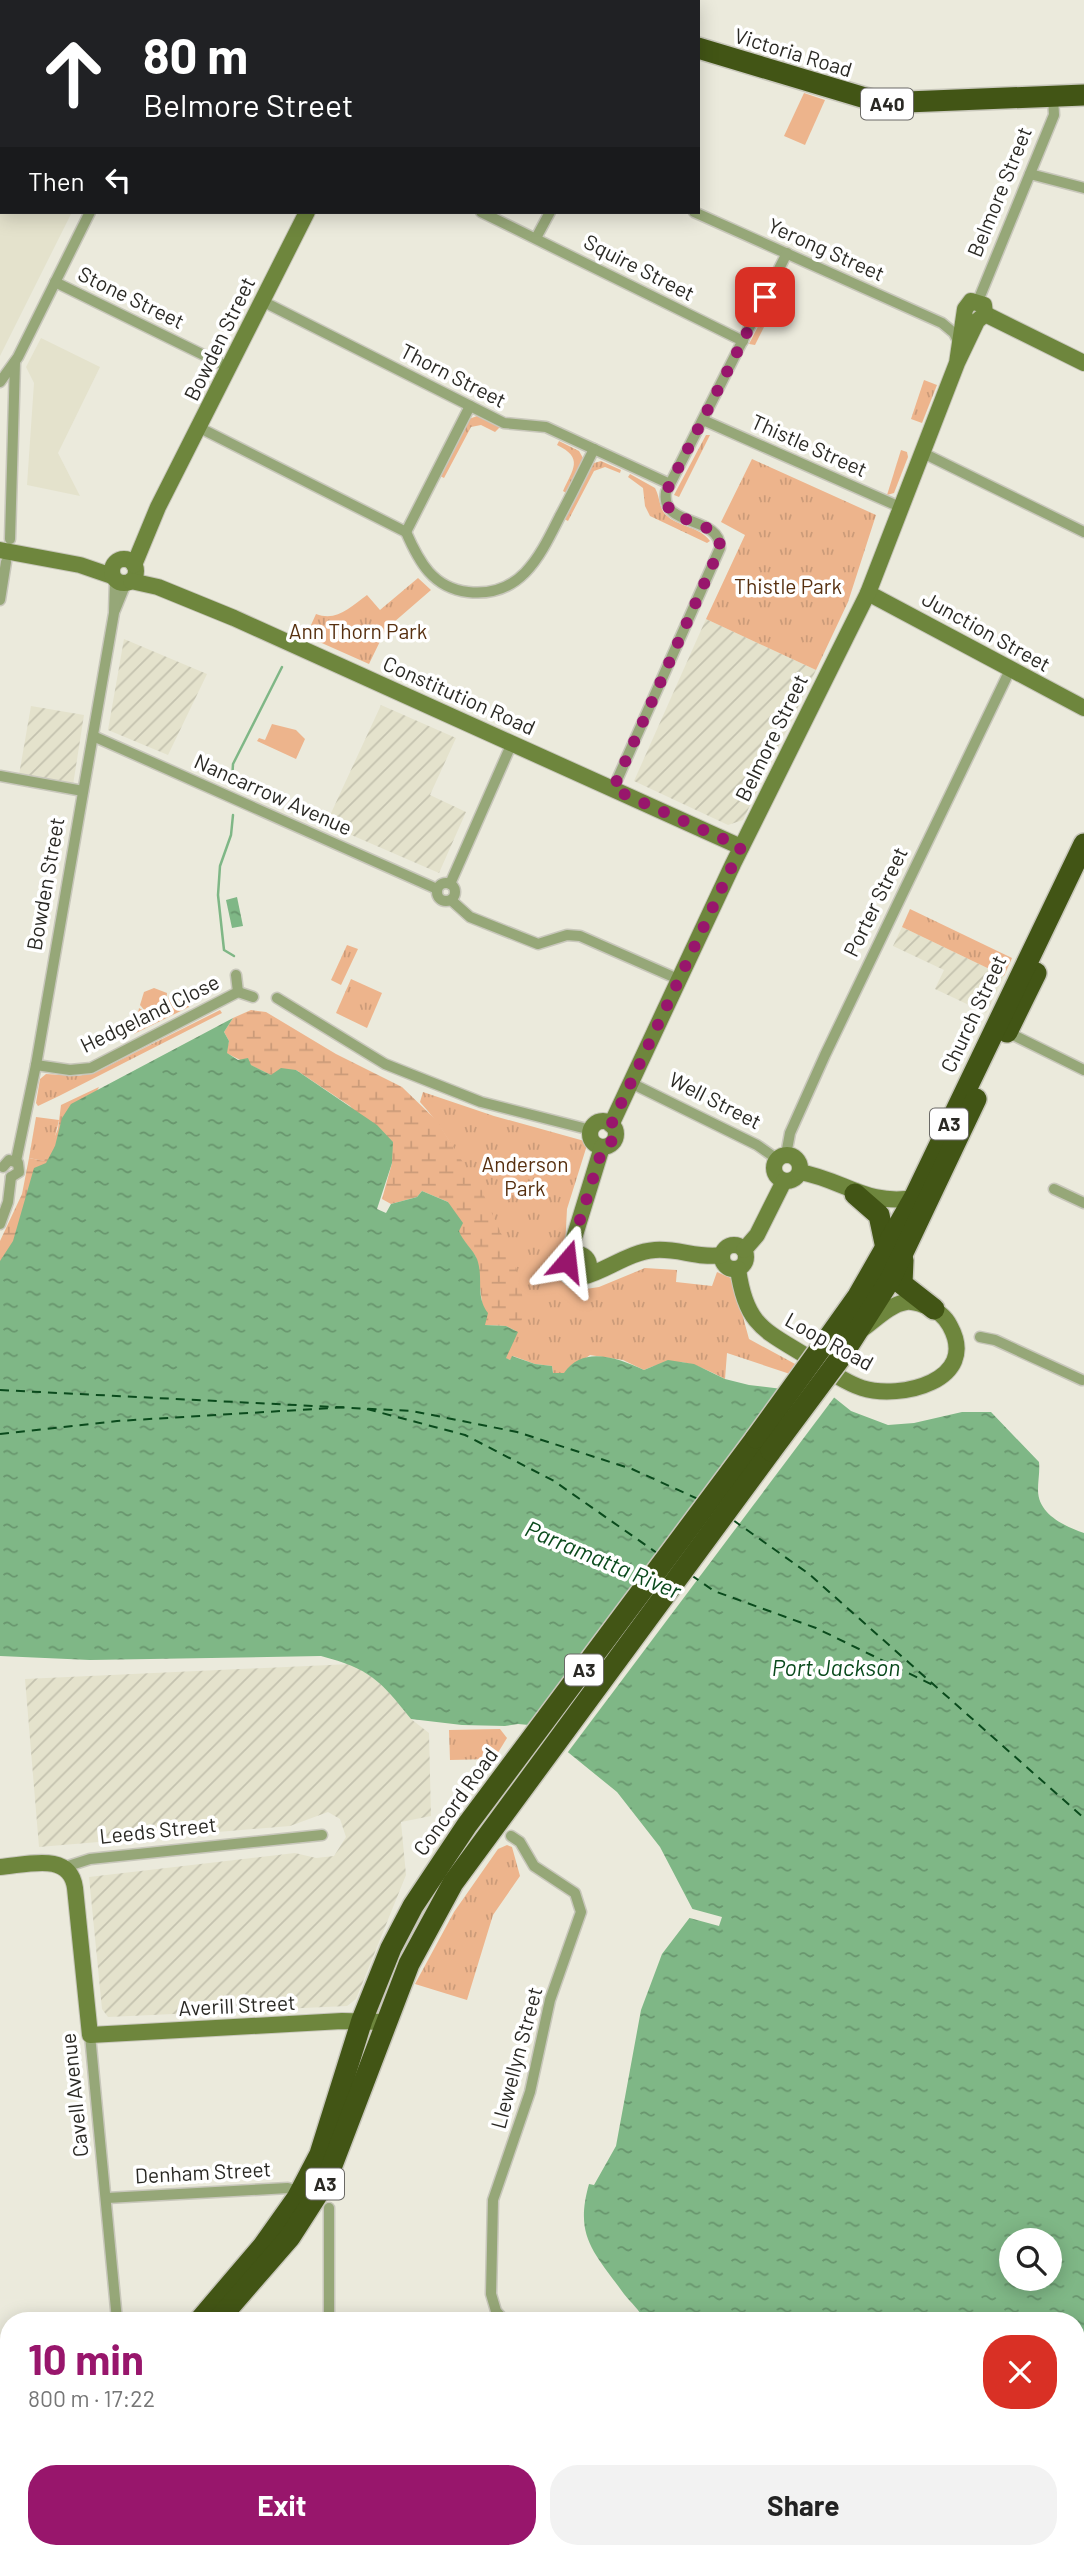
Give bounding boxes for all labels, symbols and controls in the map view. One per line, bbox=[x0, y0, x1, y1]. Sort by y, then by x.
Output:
street label: Victoria Road bbox=[732, 22, 855, 81]
text: 80 m bbox=[143, 25, 248, 84]
icon: ahead bbox=[28, 28, 119, 119]
text: Belmore Street bbox=[143, 85, 353, 123]
road number: A40 bbox=[861, 88, 913, 120]
street label: Belmore Street bbox=[961, 123, 1036, 260]
icon: left bbox=[99, 161, 137, 199]
text: Then bbox=[28, 165, 85, 196]
street label: Yerong Street bbox=[764, 212, 889, 285]
street label: Squire Street bbox=[580, 228, 699, 305]
street label: Stone Street bbox=[75, 260, 189, 333]
pin bbox=[735, 267, 795, 327]
street label: Bowden Street bbox=[178, 272, 259, 404]
icon: arrive bbox=[746, 278, 784, 316]
street label: Thorn Street bbox=[397, 337, 511, 412]
street label: Thistle Street bbox=[748, 408, 871, 481]
park label: Thistle Park bbox=[734, 573, 842, 598]
street label: Junction Street bbox=[918, 585, 1055, 676]
park label: Ann Thorn Park bbox=[289, 618, 427, 643]
street label: Constitution Road bbox=[380, 650, 540, 739]
street label: Belmore Street bbox=[729, 670, 812, 805]
street label: Nancarrow Avenue bbox=[191, 748, 356, 840]
street label: Bowden Street bbox=[21, 815, 69, 952]
street label: Porter Street bbox=[837, 842, 912, 960]
street label: Church Street bbox=[935, 951, 1011, 1076]
street label: Hedgeland Close bbox=[76, 968, 223, 1057]
street label: Well Street bbox=[666, 1066, 766, 1133]
road number: A3 bbox=[930, 1108, 968, 1140]
park label: Anderson Park bbox=[481, 1151, 569, 1200]
position arrow bbox=[530, 1224, 604, 1298]
street label: Loop Road bbox=[781, 1306, 878, 1375]
water label: Parramatta River bbox=[521, 1514, 686, 1605]
water label: Port Jackson bbox=[772, 1653, 900, 1681]
road number: A3 bbox=[565, 1654, 603, 1686]
street label: Concord Road bbox=[407, 1742, 502, 1860]
street label: Leeds Street bbox=[98, 1811, 218, 1848]
street label: Llewellyn Street bbox=[485, 1984, 547, 2131]
street label: Averill Street bbox=[178, 1989, 296, 2020]
street label: Cavell Avenue bbox=[55, 2032, 92, 2158]
street label: Denham Street bbox=[134, 2155, 272, 2188]
road number: A3 bbox=[306, 2168, 344, 2200]
map controls bbox=[999, 2228, 1062, 2291]
button: search bbox=[999, 2228, 1062, 2291]
text: 10 min bbox=[28, 2333, 144, 2383]
button: close bbox=[983, 2335, 1057, 2409]
text: 800 m · 17:22 bbox=[28, 2384, 155, 2412]
button: Exit bbox=[28, 2465, 536, 2545]
button: Share bbox=[550, 2465, 1057, 2545]

